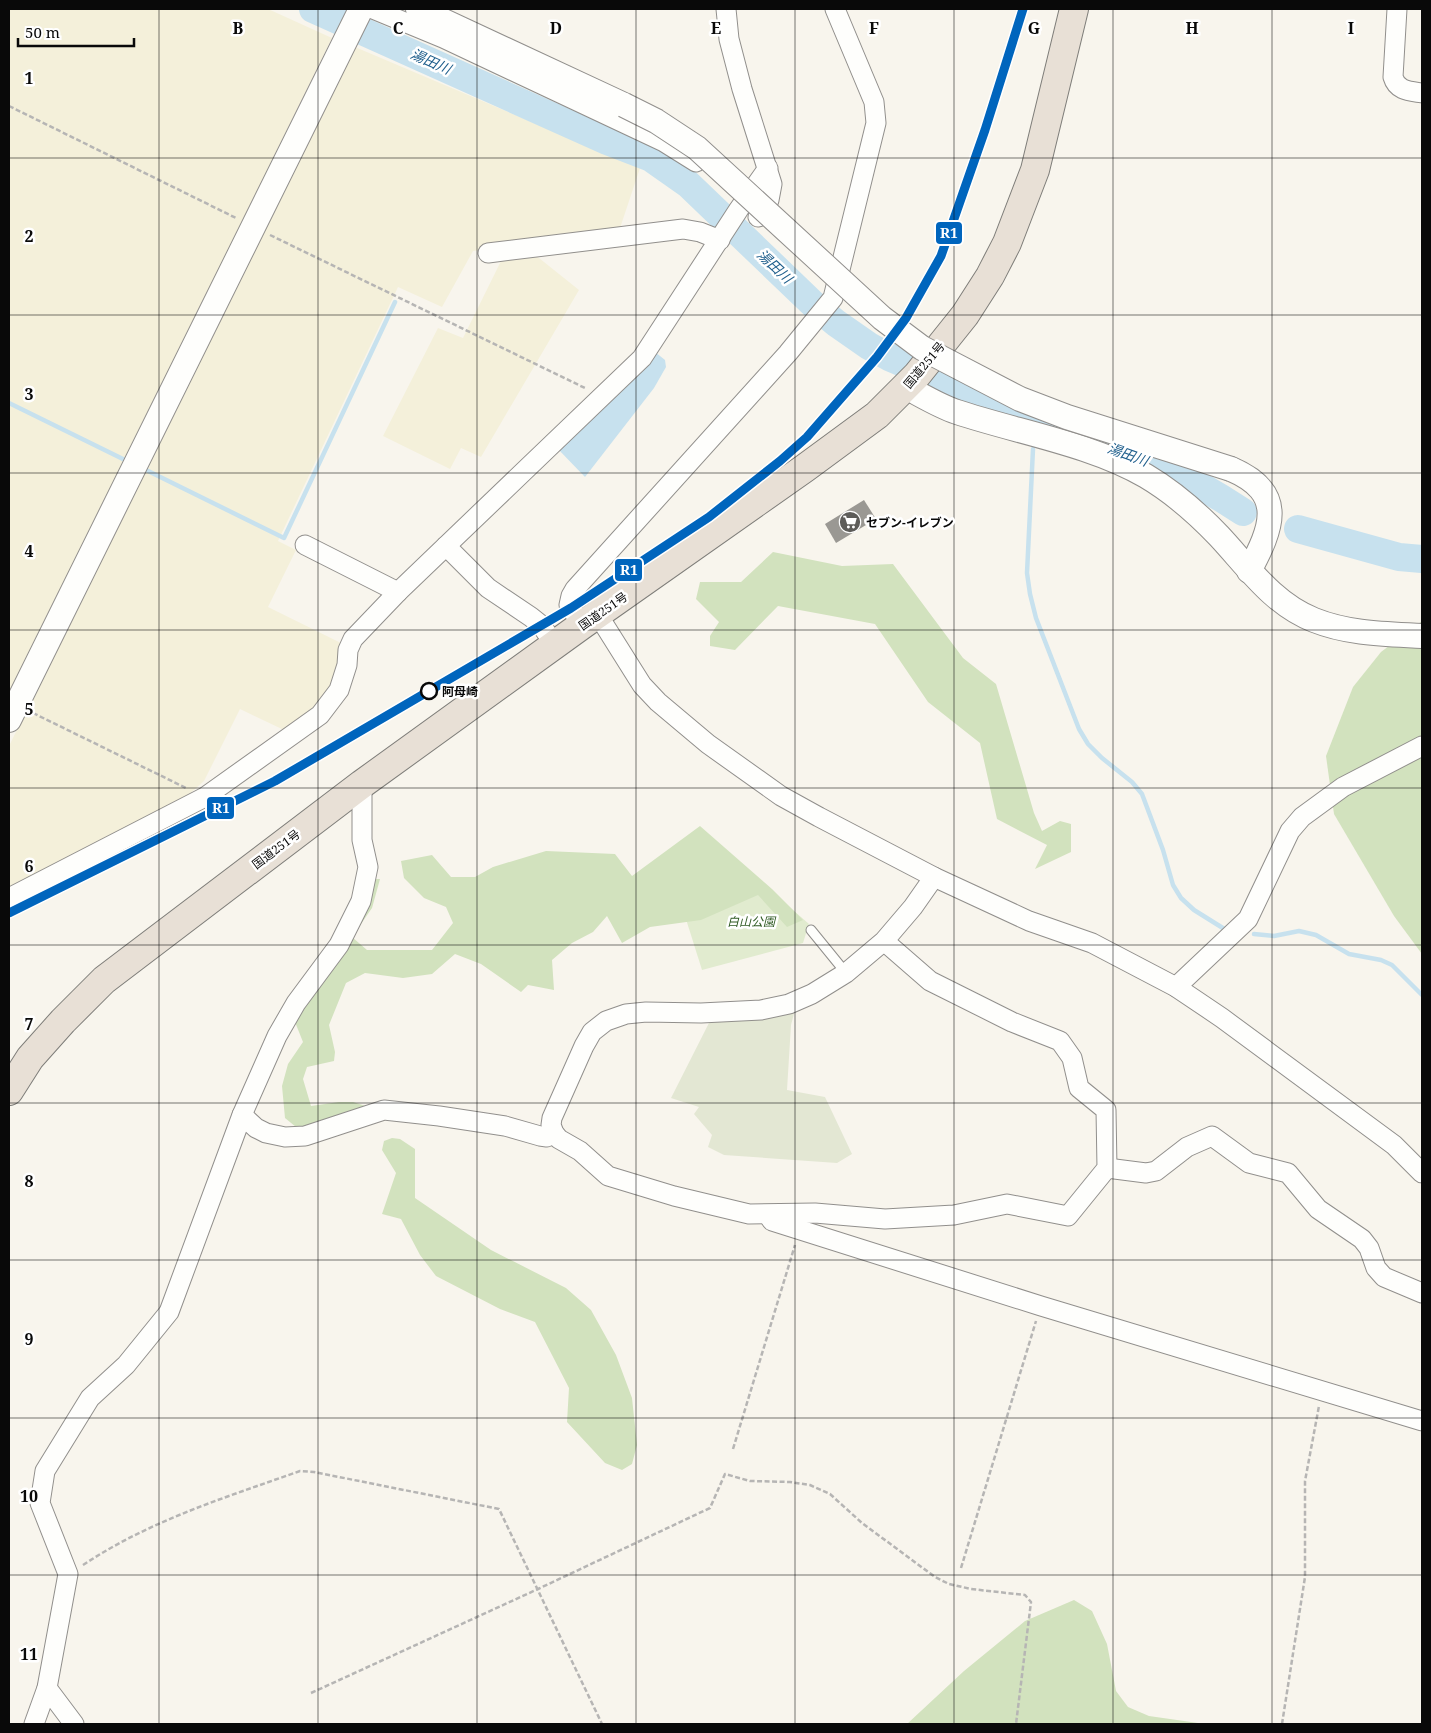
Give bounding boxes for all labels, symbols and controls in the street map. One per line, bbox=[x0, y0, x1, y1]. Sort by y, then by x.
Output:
scale bar bbox=[18, 15, 134, 47]
text: B bbox=[233, 17, 244, 39]
text: C bbox=[393, 17, 404, 39]
text: D bbox=[550, 17, 562, 39]
text: E bbox=[711, 17, 721, 39]
text: F bbox=[869, 17, 879, 39]
text: G bbox=[1028, 17, 1040, 39]
text: H bbox=[1185, 17, 1199, 39]
text: I bbox=[1348, 17, 1354, 39]
text: 50 m bbox=[25, 22, 60, 42]
water label: 湯田川 bbox=[408, 44, 456, 79]
text: 1 bbox=[24, 67, 34, 89]
line badge: R1 bbox=[935, 221, 963, 245]
text: R1 bbox=[940, 223, 958, 242]
text: 2 bbox=[24, 225, 34, 247]
water label: 湯田川 bbox=[753, 245, 798, 289]
street label: 国道251号 bbox=[899, 338, 949, 392]
text: 3 bbox=[24, 383, 34, 405]
water label: 湯田川 bbox=[1105, 438, 1153, 471]
supermarket icon: セブン-イレブン bbox=[838, 510, 862, 534]
place label: セブン-イレブン bbox=[866, 514, 954, 531]
text: 4 bbox=[24, 540, 34, 562]
line badge: R1 bbox=[614, 558, 643, 582]
text: R1 bbox=[620, 560, 638, 579]
street label: 国道251号 bbox=[575, 588, 631, 634]
marker: 阿母崎 bbox=[420, 682, 438, 700]
place label: 阿母崎 bbox=[442, 683, 478, 700]
text: 5 bbox=[24, 698, 34, 720]
line badge: R1 bbox=[206, 796, 235, 820]
text: R1 bbox=[212, 798, 230, 817]
street label: 国道251号 bbox=[248, 825, 304, 873]
text: 6 bbox=[24, 855, 34, 877]
park label: 白山公園 bbox=[727, 913, 777, 930]
text: 7 bbox=[24, 1013, 34, 1035]
text: 8 bbox=[24, 1170, 34, 1192]
text: 9 bbox=[24, 1328, 34, 1350]
text: 10 bbox=[20, 1485, 38, 1507]
text: 11 bbox=[20, 1643, 38, 1665]

